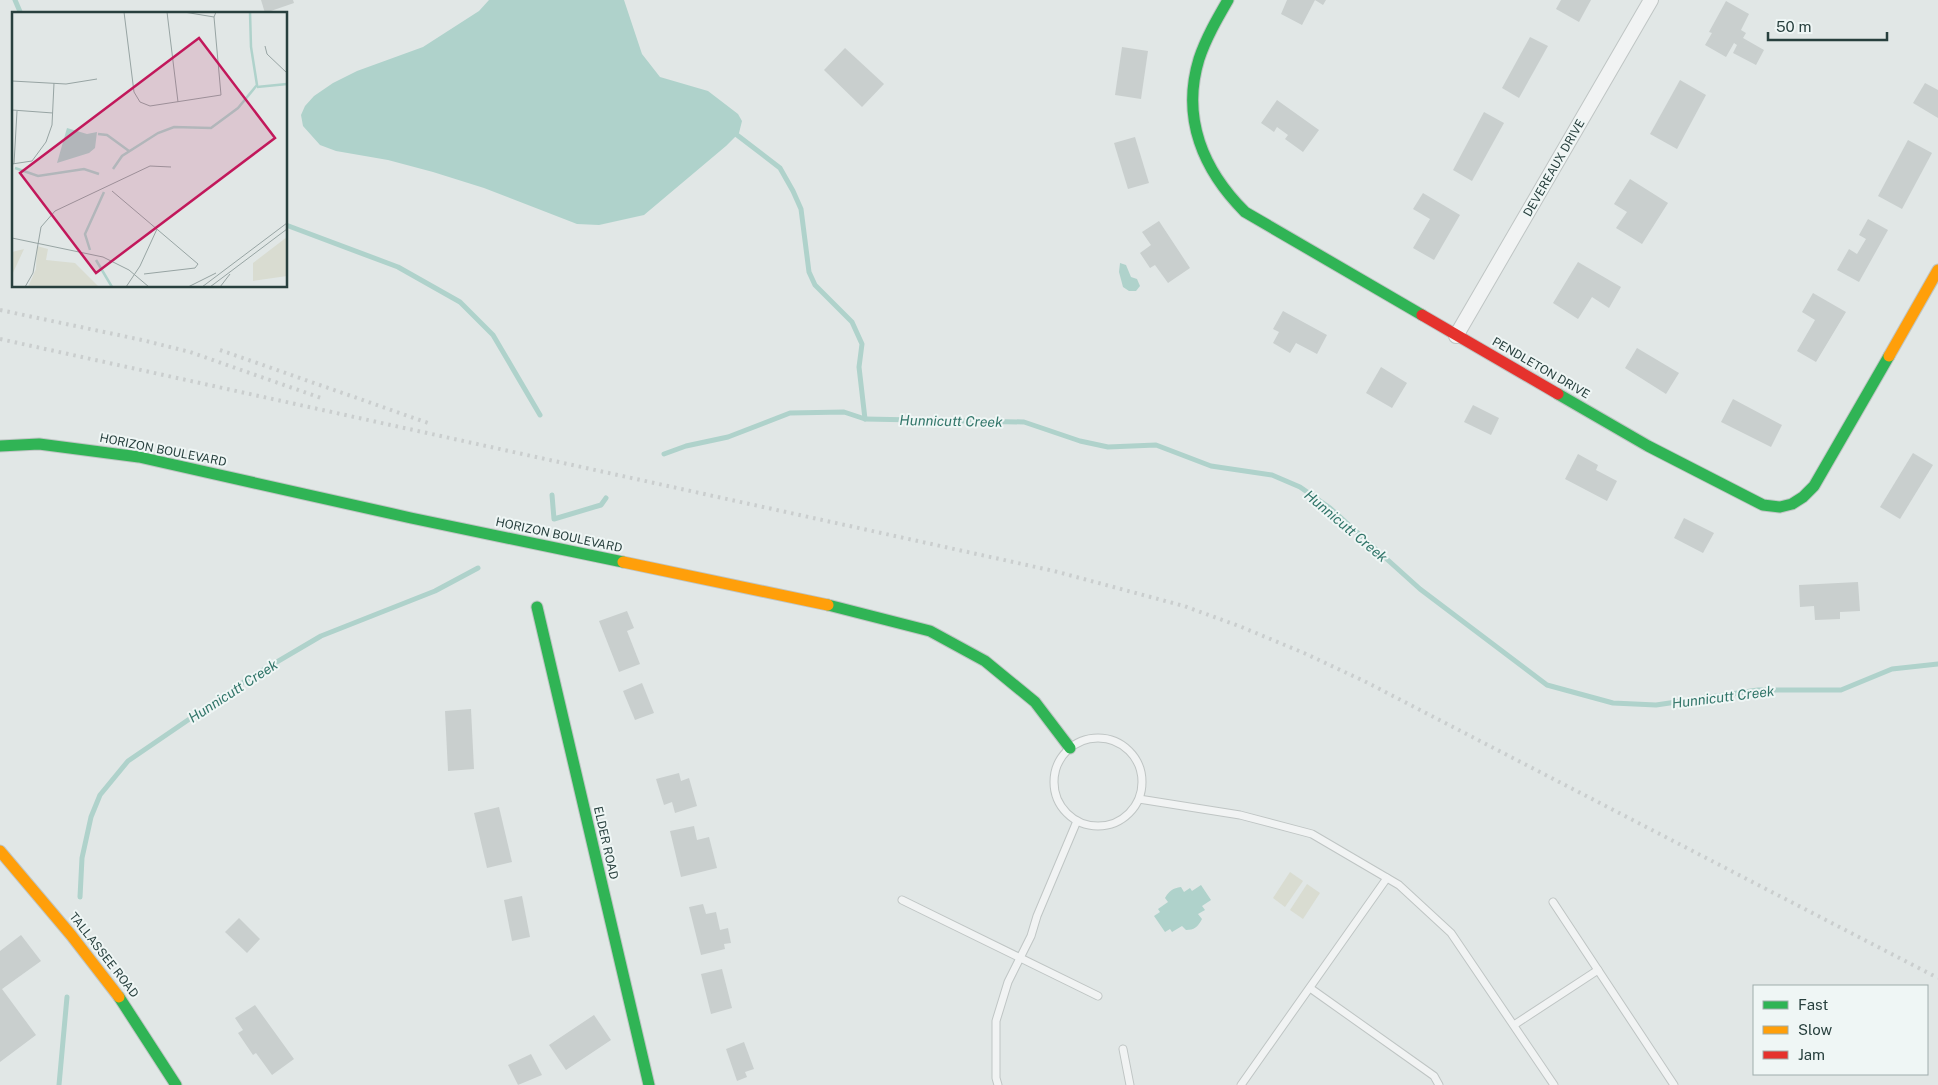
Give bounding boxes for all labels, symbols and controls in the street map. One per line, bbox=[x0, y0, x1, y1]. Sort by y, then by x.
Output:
scale bar bbox=[1768, 10, 1887, 42]
inset map bbox=[12, 12, 288, 288]
text: 50 m bbox=[1776, 18, 1811, 35]
street label: DEVEREAUX DRIVE bbox=[1520, 117, 1588, 219]
street label: PENDLETON DRIVE bbox=[1490, 334, 1592, 402]
water label: Hunnicutt Creek bbox=[899, 412, 1003, 430]
street label: HORIZON BOULEVARD bbox=[98, 431, 228, 469]
water label: Hunnicutt Creek bbox=[1301, 487, 1391, 566]
street label: HORIZON BOULEVARD bbox=[494, 515, 624, 555]
water label: Hunnicutt Creek bbox=[185, 656, 281, 726]
water label: Hunnicutt Creek bbox=[1671, 683, 1776, 711]
street label: ELDER ROAD bbox=[591, 805, 621, 881]
street label: TALLASSEE ROAD bbox=[66, 910, 142, 1000]
legend bbox=[1753, 985, 1928, 1075]
text: Fast bbox=[1798, 996, 1828, 1013]
text: Slow bbox=[1798, 1021, 1833, 1038]
text: Jam bbox=[1798, 1046, 1825, 1063]

